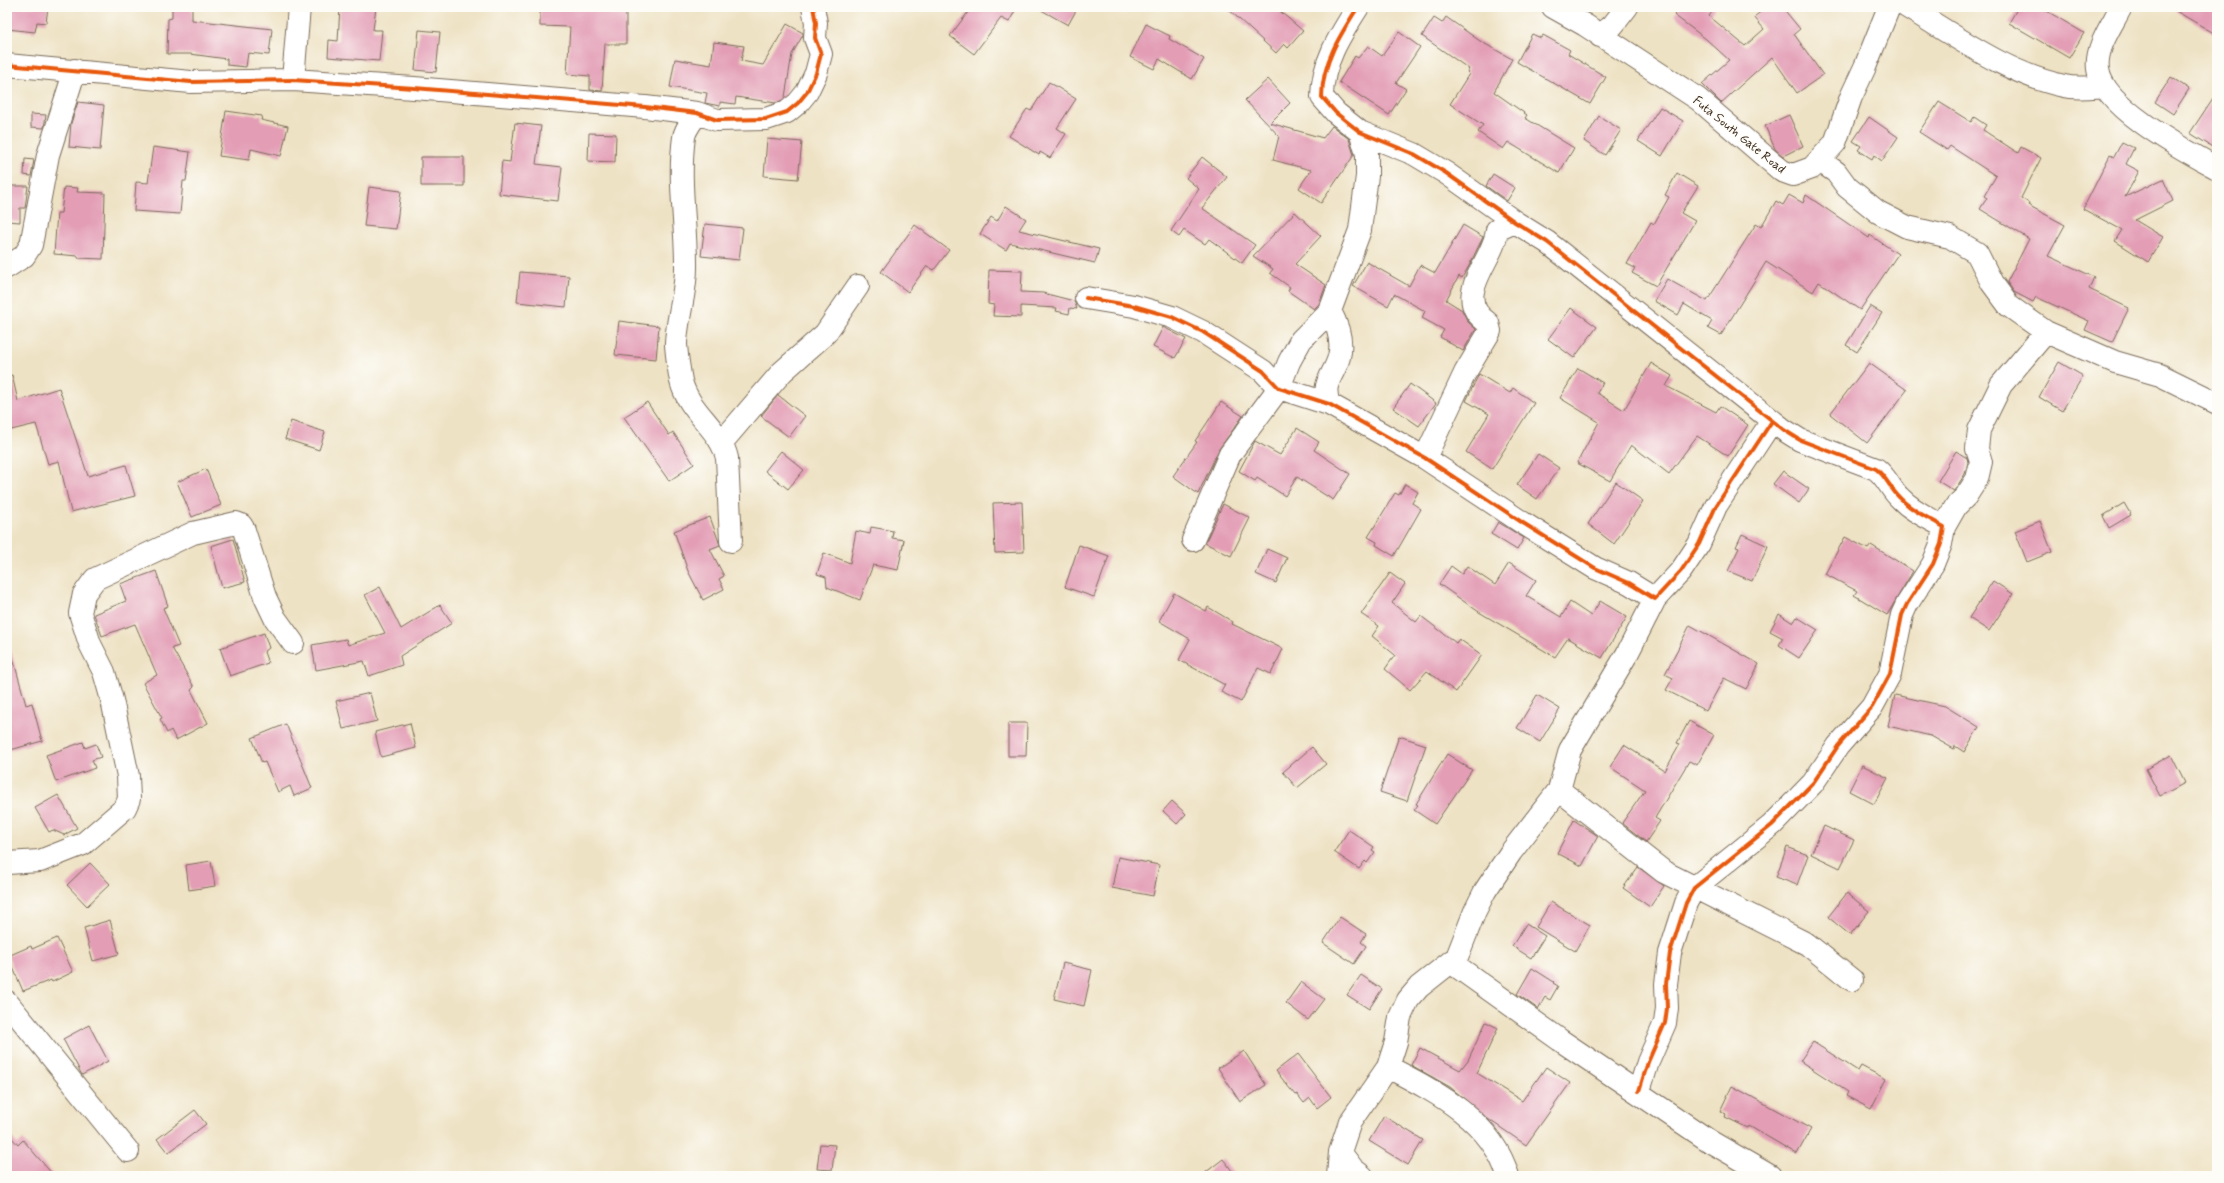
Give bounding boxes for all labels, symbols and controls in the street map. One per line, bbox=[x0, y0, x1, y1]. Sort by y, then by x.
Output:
street label: Futa South Gate Road bbox=[1689, 92, 1789, 178]

